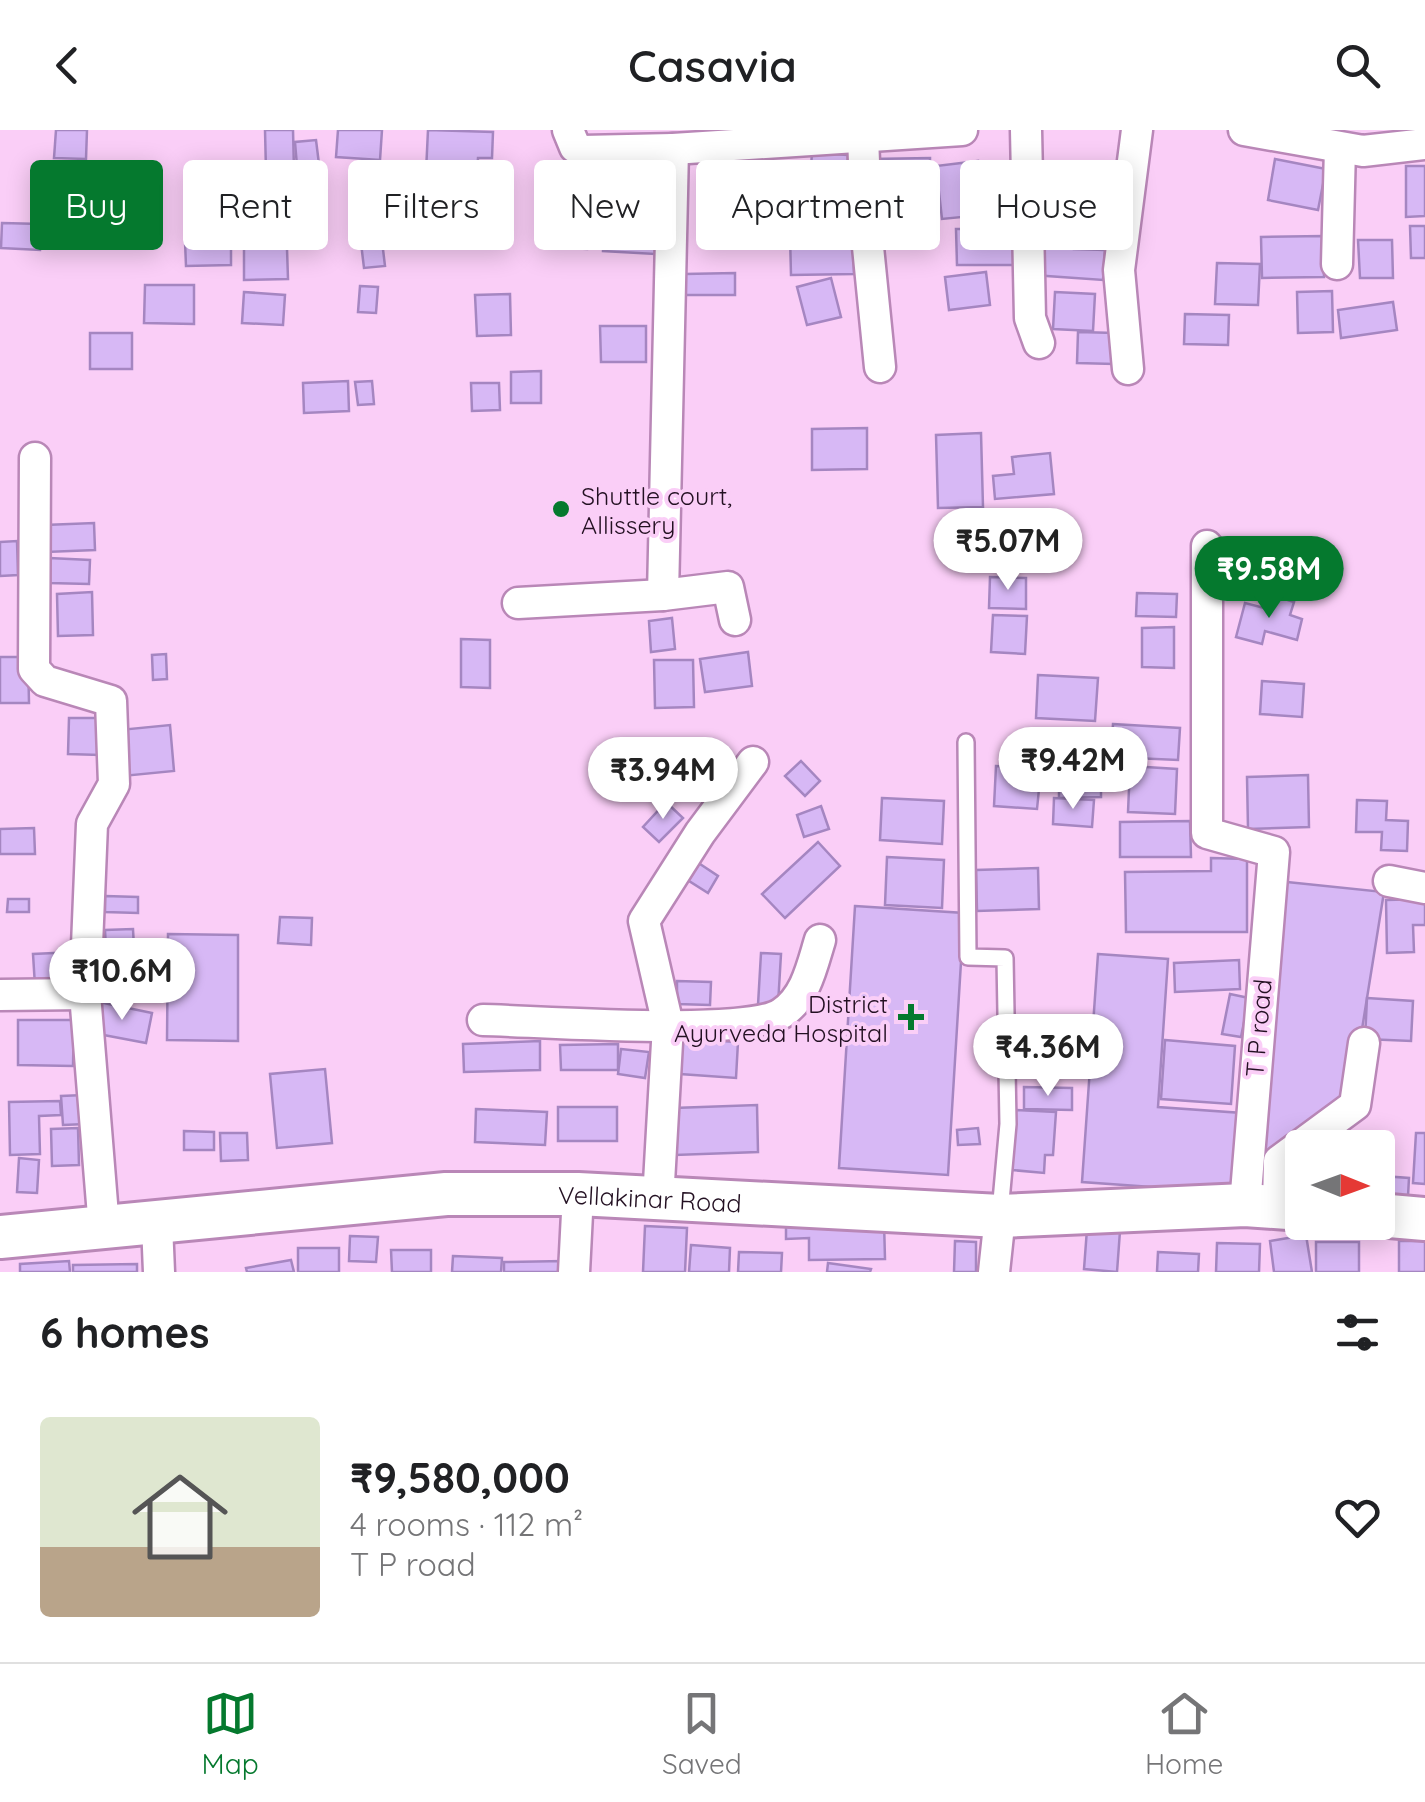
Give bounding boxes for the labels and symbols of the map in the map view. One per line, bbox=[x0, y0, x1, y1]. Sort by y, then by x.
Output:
place label: Shuttle court, Allissery bbox=[581, 480, 732, 540]
marker: Shuttle court, Allissery bbox=[550, 498, 572, 520]
pin: ₹5.07M bbox=[927, 508, 1089, 593]
pin: ₹9.58M bbox=[1188, 536, 1350, 621]
pin: ₹9.42M bbox=[992, 727, 1154, 812]
pin: ₹3.94M bbox=[582, 737, 744, 822]
pin: ₹10.6M bbox=[41, 938, 203, 1023]
street label: T P road bbox=[1238, 978, 1278, 1078]
place label: District Ayurveda Hospital bbox=[674, 988, 888, 1048]
marker: District Ayurveda Hospital bbox=[898, 1004, 924, 1030]
pin: ₹4.36M bbox=[967, 1014, 1129, 1099]
north arrow bbox=[1285, 1130, 1395, 1240]
street label: Vellakinar Road bbox=[558, 1178, 742, 1218]

